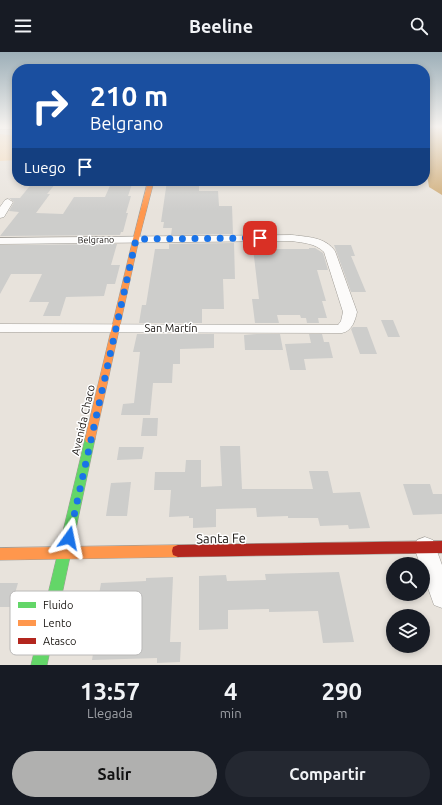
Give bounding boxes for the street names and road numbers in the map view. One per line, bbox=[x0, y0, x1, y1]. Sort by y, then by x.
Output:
street label: Belgrano bbox=[78, 235, 114, 245]
street label: San Martín bbox=[145, 322, 197, 334]
street label: Avenida Chaco bbox=[69, 383, 97, 457]
street label: Santa Fe bbox=[196, 531, 246, 545]

